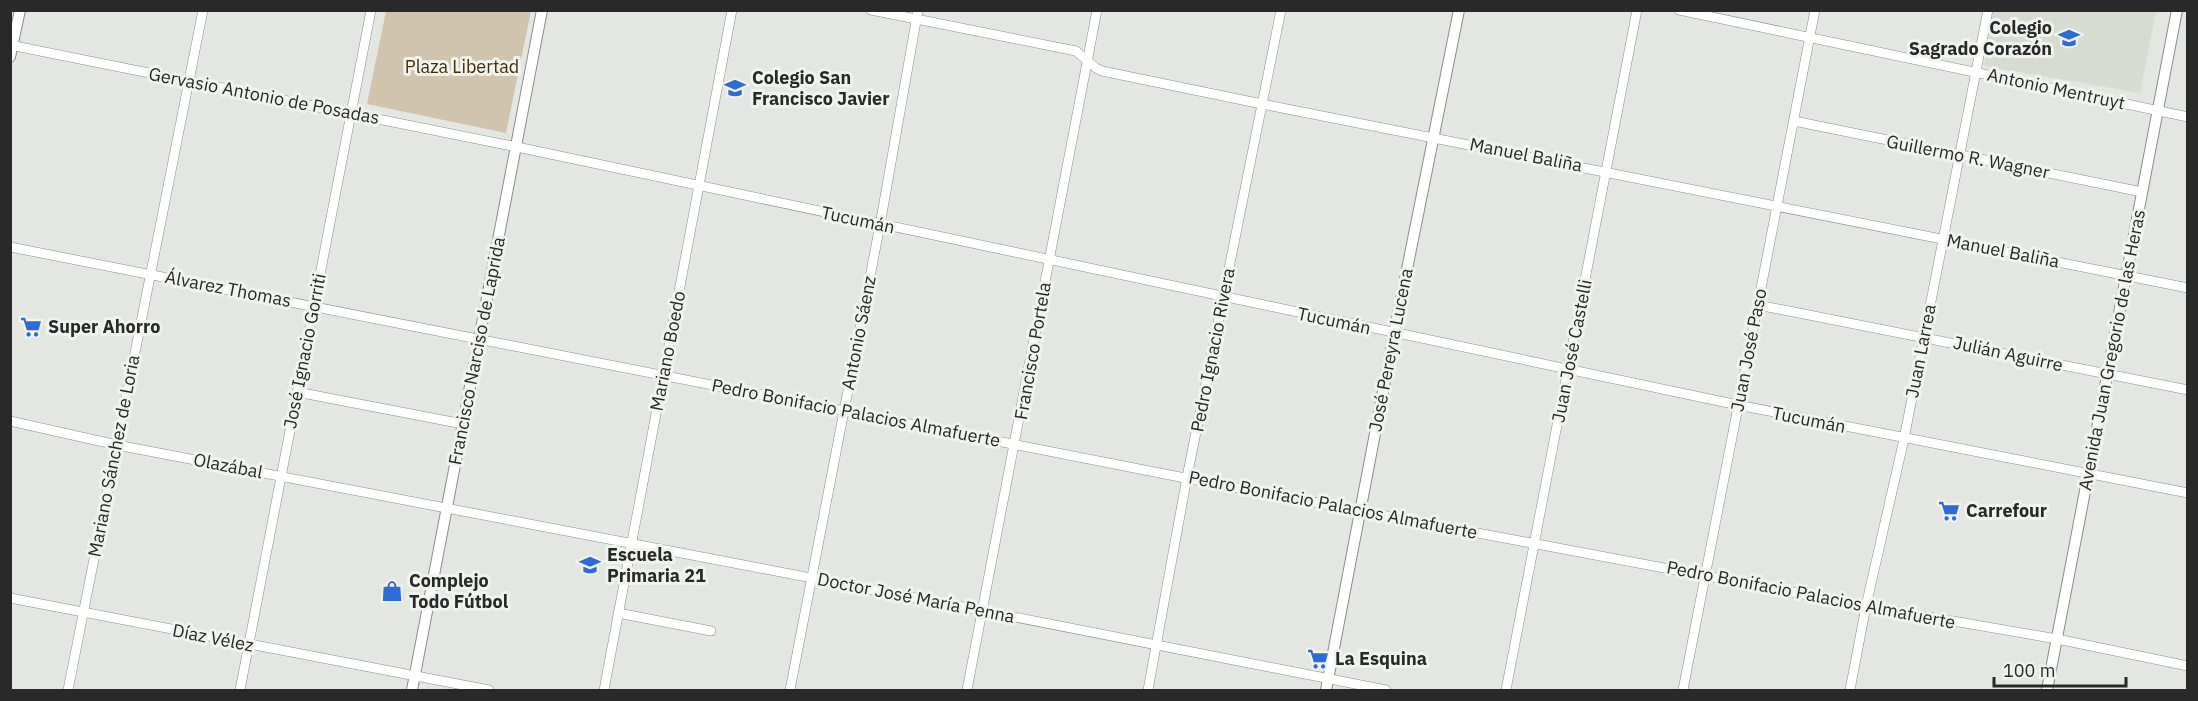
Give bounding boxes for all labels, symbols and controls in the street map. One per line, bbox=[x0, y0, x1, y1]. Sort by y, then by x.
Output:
place label: Colegio Sagrado Corazón bbox=[1909, 16, 2052, 60]
school or university icon: Colegio Sagrado Corazón bbox=[2057, 26, 2081, 50]
park label: Plaza Libertad bbox=[405, 55, 519, 78]
street label: Gervasio Antonio de Posadas bbox=[147, 62, 381, 129]
street label: Antonio Mentruyt bbox=[1985, 63, 2127, 114]
place label: Colegio San Francisco Javier bbox=[752, 66, 889, 110]
school or university icon: Colegio San Francisco Javier bbox=[723, 76, 747, 100]
street label: Guillermo R. Wagner bbox=[1885, 129, 2052, 184]
street label: Manuel Baliña bbox=[1468, 132, 1585, 177]
street label: Tucumán bbox=[819, 201, 897, 238]
street label: Avenida Juan Gregorio de las Heras bbox=[2073, 207, 2150, 492]
street label: Manuel Baliña bbox=[1945, 228, 2062, 273]
street label: Francisco Narciso de Laprida bbox=[443, 234, 510, 467]
street label: Álvarez Thomas bbox=[163, 265, 293, 312]
street label: Pedro Ignacio Rivera bbox=[1185, 265, 1240, 434]
street label: José Pereyra Lucena bbox=[1363, 266, 1418, 434]
street label: José Ignacio Gorriti bbox=[278, 271, 331, 431]
street label: Antonio Sáenz bbox=[836, 274, 881, 392]
street label: Juan José Castelli bbox=[1546, 277, 1597, 424]
street label: Francisco Portela bbox=[1009, 280, 1056, 422]
street label: Juan José Paso bbox=[1725, 286, 1772, 413]
street label: Mariano Boedo bbox=[645, 289, 690, 413]
street label: Tucumán bbox=[1295, 302, 1373, 339]
street label: Juan Larrea bbox=[1900, 302, 1941, 400]
supermarket icon: Super Ahorro bbox=[19, 315, 43, 339]
place label: Super Ahorro bbox=[48, 315, 160, 338]
street label: Julián Aguirre bbox=[1951, 331, 2065, 376]
street label: Mariano Sánchez de Loria bbox=[83, 352, 144, 559]
street label: Pedro Bonifacio Palacios Almafuerte bbox=[710, 373, 1003, 452]
street label: Tucumán bbox=[1770, 401, 1848, 438]
street label: Olazábal bbox=[191, 448, 265, 484]
street label: Pedro Bonifacio Palacios Almafuerte bbox=[1187, 465, 1480, 544]
supermarket icon: Carrefour bbox=[1937, 499, 1961, 523]
place label: Carrefour bbox=[1966, 499, 2047, 522]
place label: Escuela Primaria 21 bbox=[607, 543, 706, 587]
school or university icon: Escuela Primaria 21 bbox=[578, 553, 602, 577]
street label: Pedro Bonifacio Palacios Almafuerte bbox=[1665, 555, 1958, 634]
street label: Doctor José María Penna bbox=[816, 567, 1017, 628]
place label: Complejo Todo Fútbol bbox=[409, 569, 509, 613]
shop icon: Complejo Todo Fútbol bbox=[380, 579, 404, 603]
street label: Díaz Vélez bbox=[171, 618, 256, 657]
supermarket icon: La Esquina bbox=[1306, 647, 1330, 671]
place label: La Esquina bbox=[1335, 647, 1427, 670]
scale bar bbox=[1994, 650, 2126, 688]
text: 100 m bbox=[2003, 659, 2055, 682]

